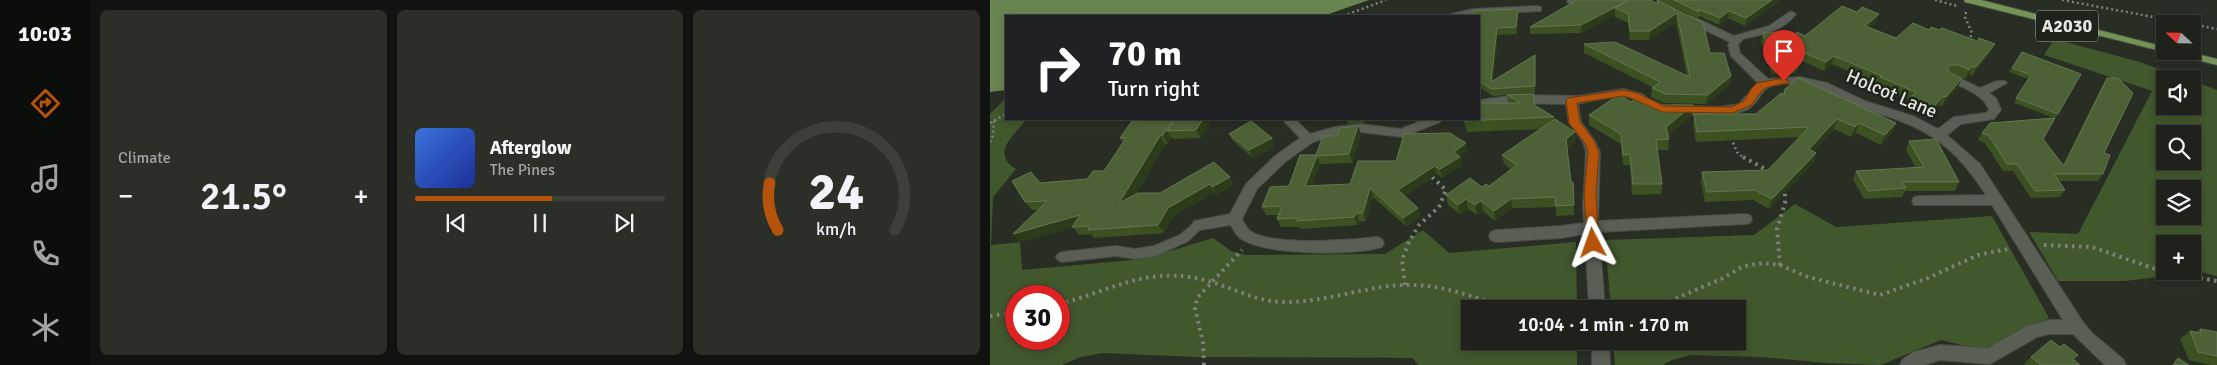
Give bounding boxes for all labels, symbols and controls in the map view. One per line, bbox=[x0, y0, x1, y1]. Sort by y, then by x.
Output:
road number: A2030 bbox=[2036, 10, 2098, 42]
north arrow bbox=[2156, 15, 2201, 60]
map controls bbox=[2156, 15, 2201, 280]
text: 10:03 bbox=[18, 20, 72, 47]
pin bbox=[1763, 30, 1805, 81]
text: 70 m bbox=[1108, 32, 1182, 75]
icon: right bbox=[1025, 35, 1090, 100]
icon: arrive bbox=[1770, 37, 1798, 65]
street label: Holcot Lane bbox=[1842, 64, 1941, 124]
button: sound bbox=[2156, 70, 2201, 115]
text: Turn right bbox=[1108, 75, 1200, 102]
icon: directions bbox=[28, 86, 63, 121]
button: search bbox=[2156, 125, 2201, 170]
text: Afterglow bbox=[490, 136, 571, 160]
text: Climate bbox=[118, 148, 171, 168]
text: The Pines bbox=[490, 160, 555, 180]
text: 24 bbox=[809, 160, 865, 224]
icon: music bbox=[28, 161, 63, 196]
text: 21.5° bbox=[200, 173, 287, 220]
text: − bbox=[118, 179, 133, 213]
text: + bbox=[354, 179, 369, 213]
button: layers bbox=[2156, 180, 2201, 225]
icon: previous bbox=[442, 209, 470, 237]
icon: pause bbox=[526, 209, 554, 237]
icon: next bbox=[610, 209, 638, 237]
position arrow bbox=[1566, 216, 1618, 268]
text: km/h bbox=[816, 218, 857, 240]
button: + bbox=[2156, 235, 2201, 280]
icon: phone bbox=[28, 236, 63, 271]
speed limit sign: 30 bbox=[1005, 285, 1070, 350]
icon: climate bbox=[28, 310, 63, 345]
text: 10:04 · 1 min · 170 m bbox=[1518, 313, 1689, 337]

